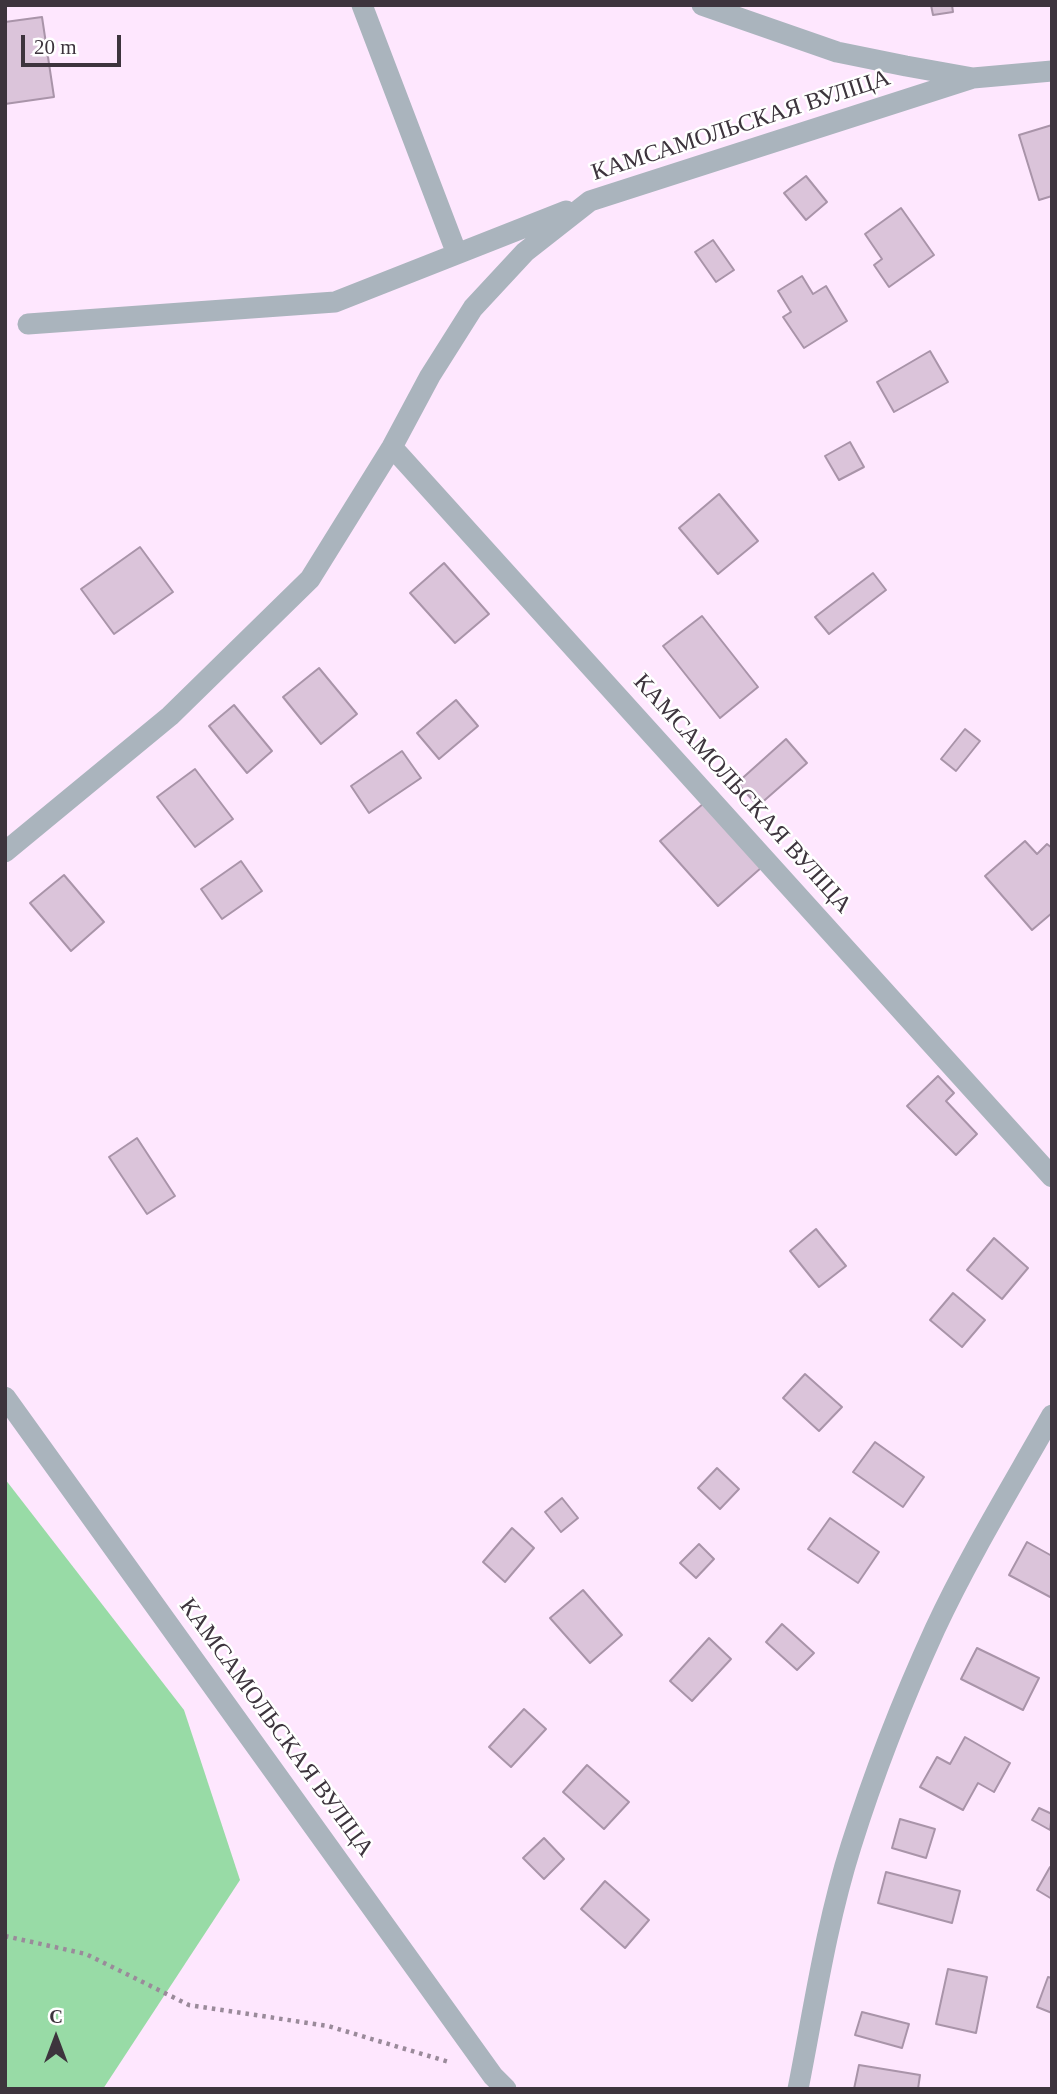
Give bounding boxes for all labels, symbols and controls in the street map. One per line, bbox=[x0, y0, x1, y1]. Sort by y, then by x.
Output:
scale bar bbox=[24, 21, 124, 65]
text: 20 m bbox=[34, 35, 77, 59]
street label: КАМСАМОЛЬСКАЯ ВУЛІЦА bbox=[588, 64, 894, 188]
street label: КАМСАМОЛЬСКАЯ ВУЛІЦА bbox=[627, 668, 857, 920]
street label: КАМСАМОЛЬСКАЯ ВУЛІЦА bbox=[173, 1593, 379, 1863]
north arrow bbox=[21, 2003, 91, 2073]
text: С bbox=[49, 2006, 63, 2027]

